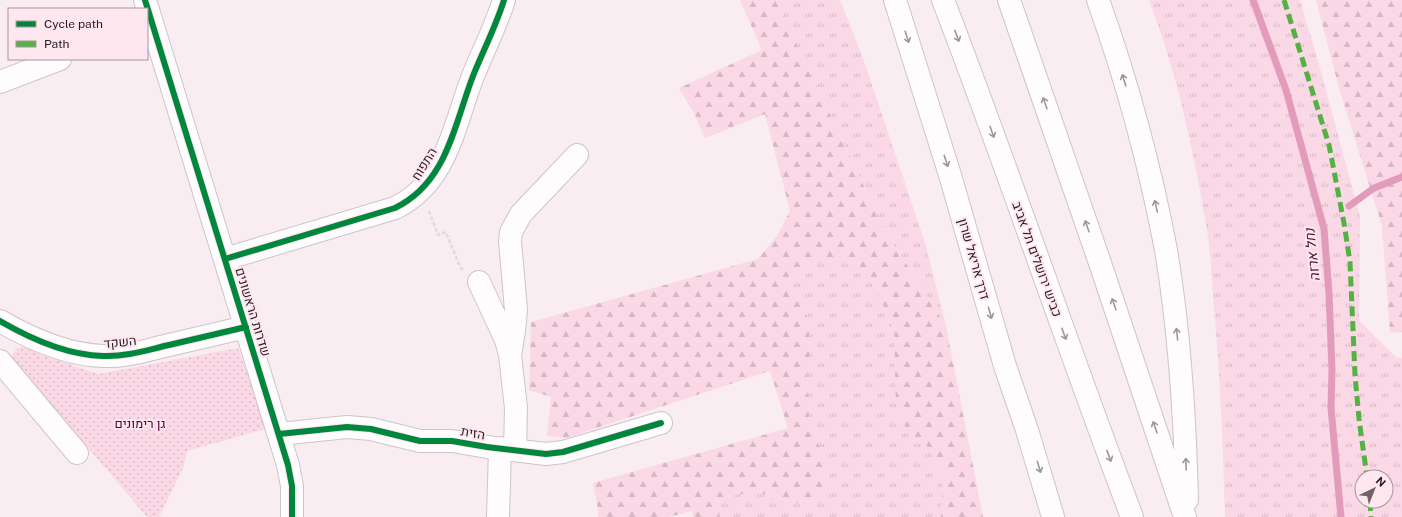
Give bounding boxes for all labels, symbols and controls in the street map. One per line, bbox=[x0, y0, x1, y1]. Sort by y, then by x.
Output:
legend bbox=[8, 8, 148, 60]
text: Cycle path bbox=[44, 17, 103, 31]
one-way arrow bbox=[953, 30, 961, 42]
one-way arrow bbox=[904, 31, 911, 44]
text: Path bbox=[44, 37, 70, 51]
one-way arrow bbox=[1120, 74, 1127, 87]
one-way arrow bbox=[1041, 97, 1048, 110]
one-way arrow bbox=[989, 126, 997, 138]
street label: התפוח bbox=[408, 145, 440, 183]
one-way arrow bbox=[943, 154, 950, 167]
street label: כביש ירושלים תל אביב bbox=[1009, 199, 1065, 319]
one-way arrow bbox=[1152, 200, 1160, 213]
street label: דרך אריאל שרון bbox=[955, 217, 993, 302]
one-way arrow bbox=[1083, 220, 1090, 233]
water label: נחל ארזה bbox=[1301, 227, 1323, 282]
street label: שדרות הראשונים bbox=[232, 266, 274, 358]
one-way arrow bbox=[1109, 298, 1117, 310]
one-way arrow bbox=[987, 306, 994, 319]
one-way arrow bbox=[1061, 327, 1069, 339]
one-way arrow bbox=[1173, 328, 1180, 341]
street label: השקד bbox=[103, 333, 137, 351]
park label: גן רימונים bbox=[114, 416, 166, 431]
one-way arrow bbox=[1151, 421, 1159, 433]
street label: הזית bbox=[460, 424, 486, 442]
one-way arrow bbox=[1106, 449, 1114, 461]
one-way arrow bbox=[1182, 458, 1190, 471]
one-way arrow bbox=[1036, 460, 1043, 473]
north arrow bbox=[1354, 469, 1394, 509]
text: N bbox=[1374, 474, 1388, 489]

